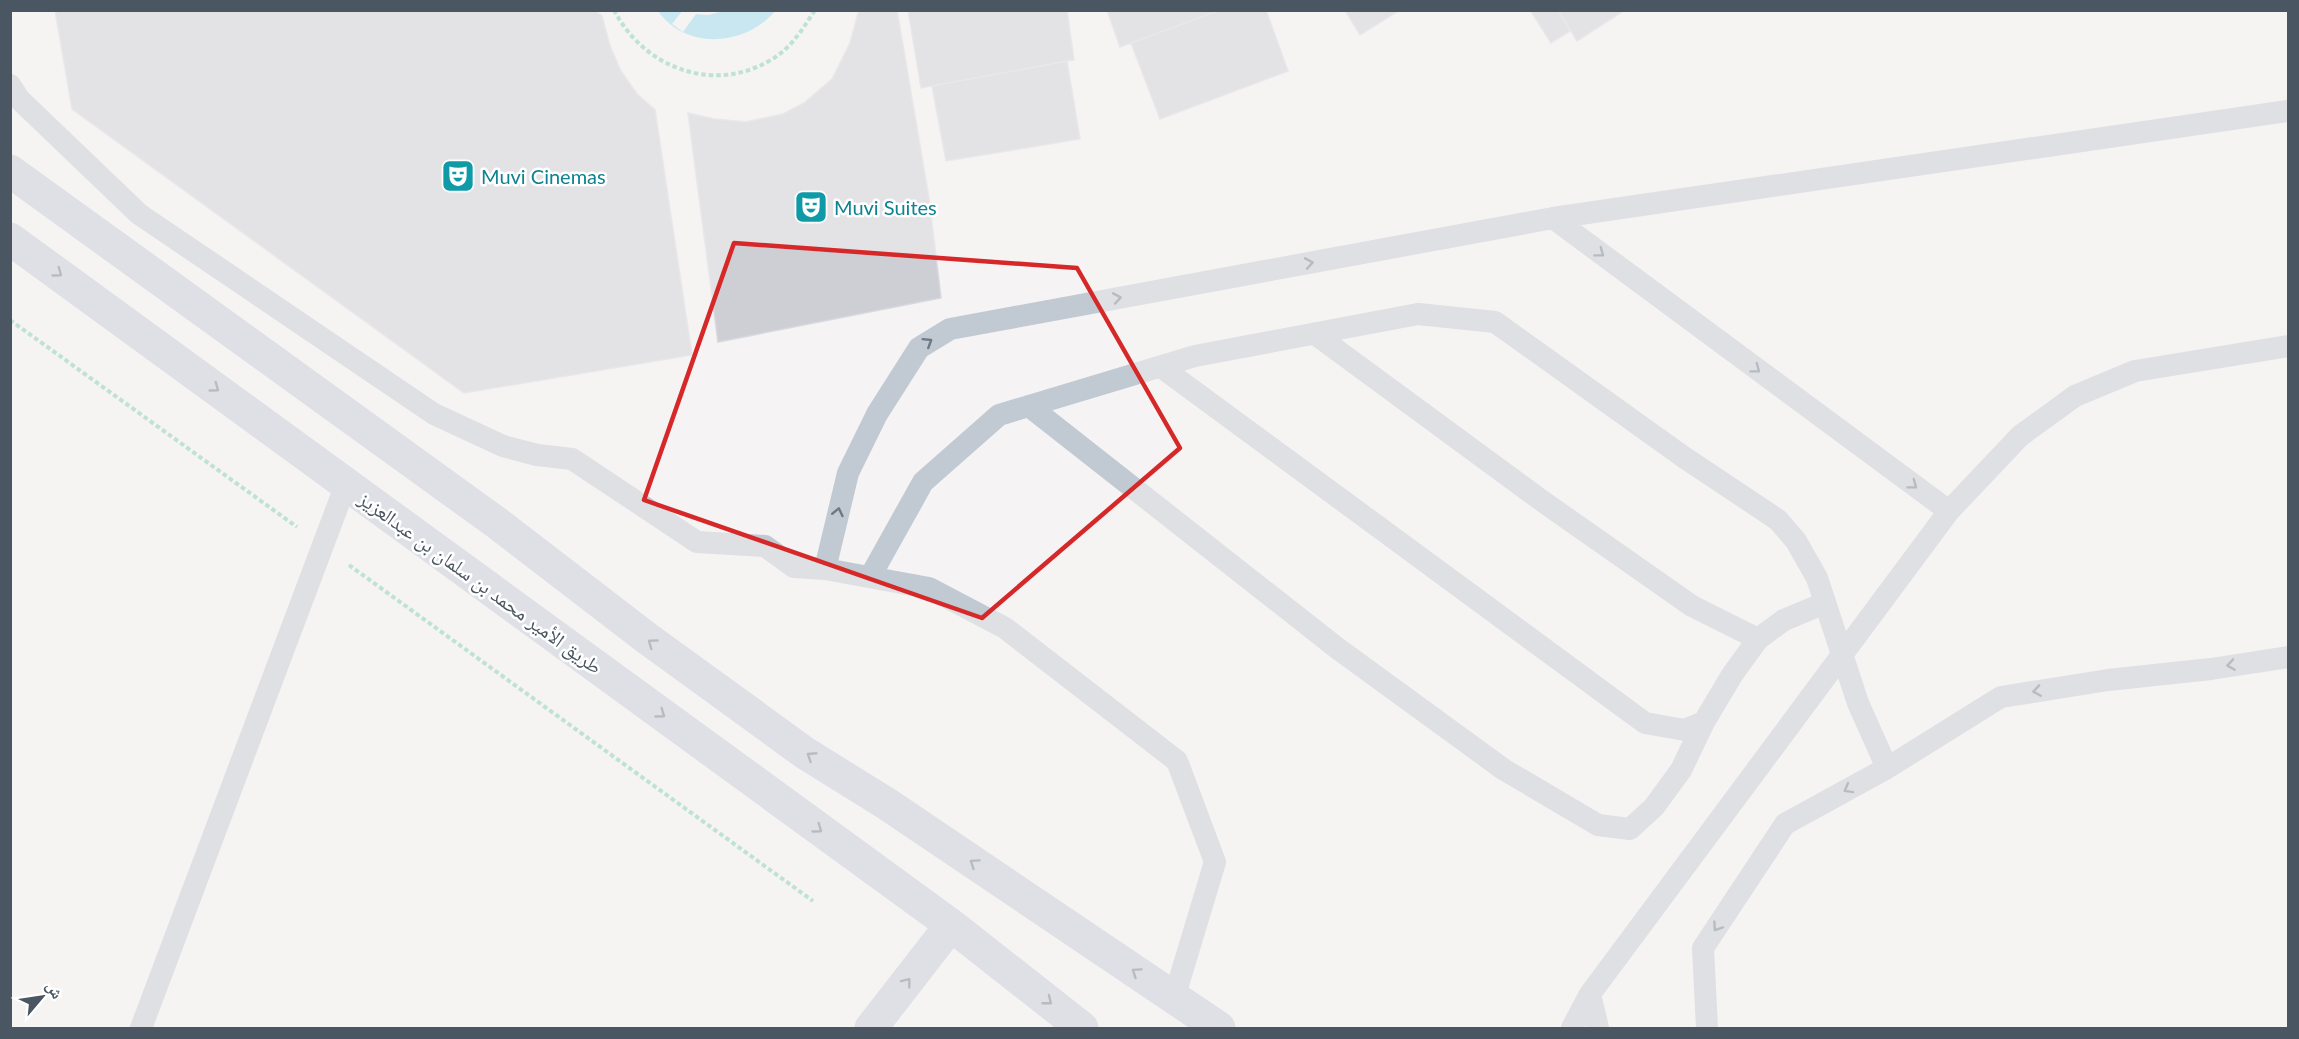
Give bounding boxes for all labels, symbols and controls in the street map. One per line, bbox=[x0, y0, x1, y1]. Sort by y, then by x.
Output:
theatre icon: Muvi Cinemas bbox=[440, 158, 476, 194]
place label: Muvi Cinemas bbox=[481, 164, 606, 188]
theatre icon: Muvi Suites bbox=[793, 189, 829, 225]
place label: Muvi Suites bbox=[834, 195, 937, 219]
one-way arrow bbox=[1593, 246, 1604, 257]
one-way arrow bbox=[1303, 257, 1313, 270]
one-way arrow bbox=[51, 266, 62, 277]
one-way arrow bbox=[1111, 292, 1121, 305]
one-way arrow bbox=[922, 338, 932, 350]
one-way arrow bbox=[1750, 362, 1761, 373]
one-way arrow bbox=[209, 381, 220, 392]
one-way arrow bbox=[1907, 478, 1918, 489]
street label: طريق الأمير محمد بن سلمان بن عبدالعزيز bbox=[353, 485, 607, 679]
one-way arrow bbox=[831, 507, 844, 517]
one-way arrow bbox=[648, 639, 659, 650]
one-way arrow bbox=[2226, 659, 2235, 671]
one-way arrow bbox=[2033, 685, 2042, 697]
one-way arrow bbox=[654, 706, 665, 717]
one-way arrow bbox=[807, 752, 817, 764]
one-way arrow bbox=[1844, 782, 1854, 793]
one-way arrow bbox=[812, 821, 823, 832]
one-way arrow bbox=[970, 859, 981, 870]
one-way arrow bbox=[1712, 921, 1724, 931]
north arrow bbox=[12, 967, 72, 1027]
one-way arrow bbox=[1131, 968, 1142, 979]
text: ش bbox=[42, 977, 68, 1002]
one-way arrow bbox=[899, 978, 910, 989]
one-way arrow bbox=[1041, 994, 1052, 1005]

